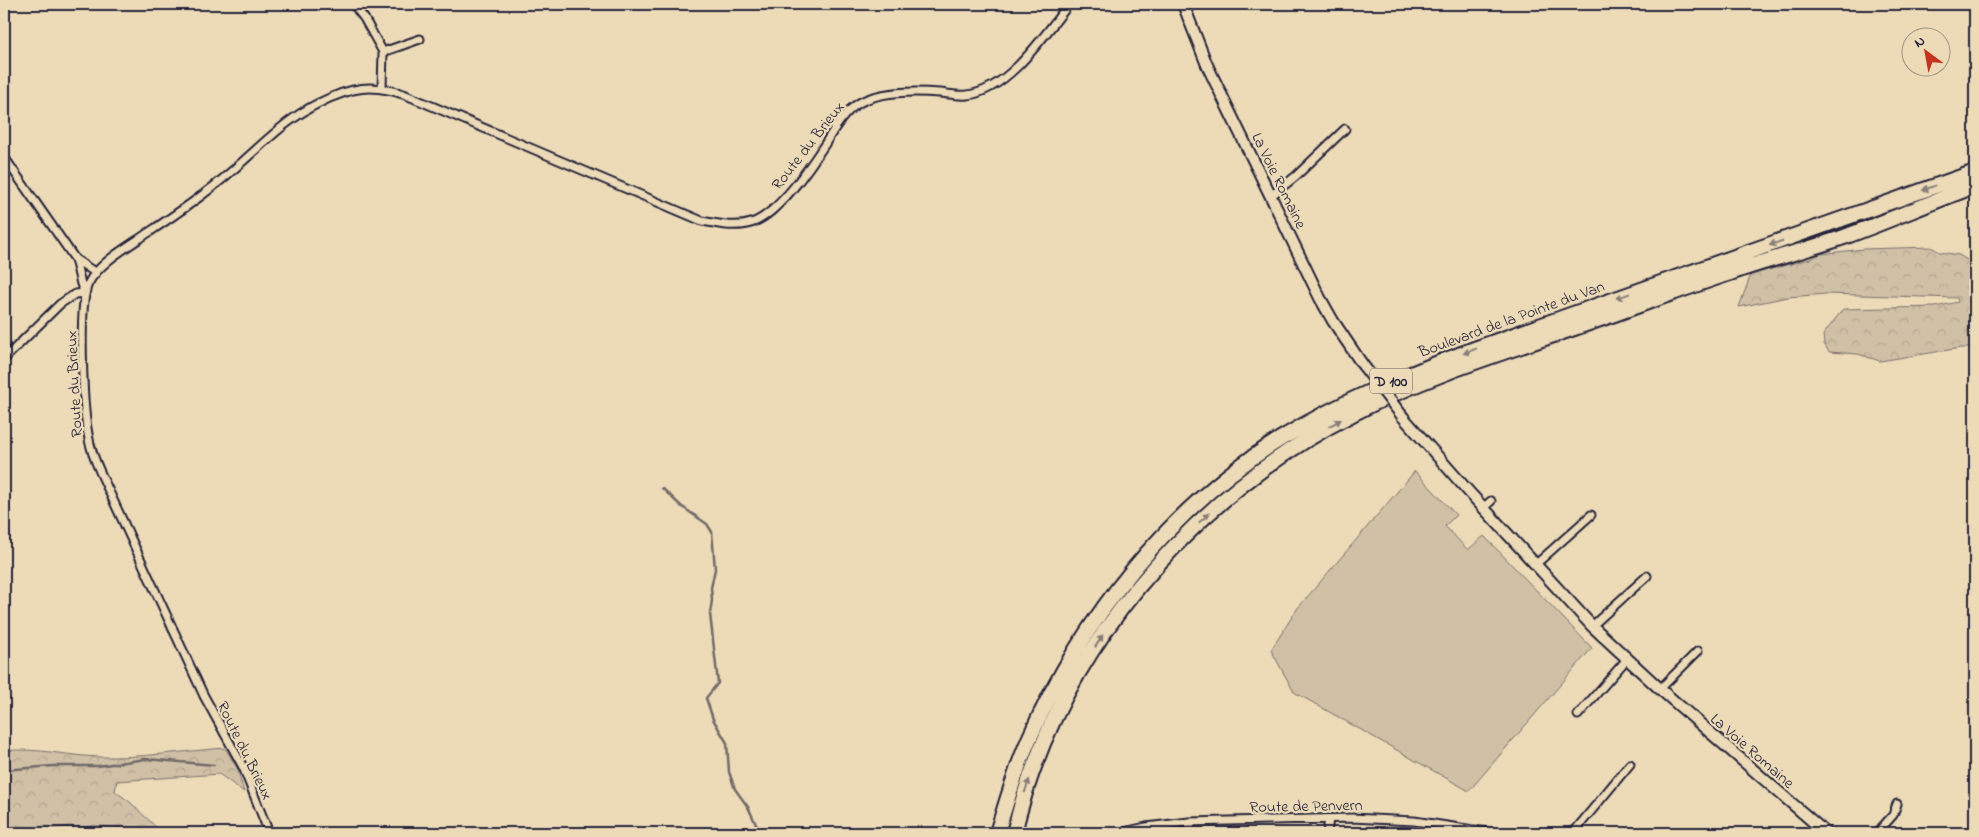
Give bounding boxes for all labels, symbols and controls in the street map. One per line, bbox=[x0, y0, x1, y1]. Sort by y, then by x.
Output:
north arrow bbox=[1902, 28, 1952, 78]
text: N bbox=[1910, 31, 1929, 54]
street label: Route du Brieux bbox=[766, 97, 851, 196]
street label: La Voie Romaine bbox=[1244, 129, 1312, 234]
one-way arrow bbox=[1922, 185, 1937, 192]
one-way arrow bbox=[1768, 239, 1783, 247]
street label: Boulevard de la Pointe du Van bbox=[1414, 275, 1608, 365]
one-way arrow bbox=[1615, 292, 1630, 300]
street label: Route du Brieux bbox=[60, 330, 90, 438]
one-way arrow bbox=[1462, 347, 1477, 355]
road number: D 100 bbox=[1370, 368, 1412, 394]
one-way arrow bbox=[1328, 419, 1343, 427]
one-way arrow bbox=[1197, 512, 1209, 524]
one-way arrow bbox=[1094, 634, 1103, 648]
street label: Route du Brieux bbox=[210, 698, 278, 804]
street label: La Voie Romaine bbox=[1704, 708, 1800, 795]
one-way arrow bbox=[1024, 779, 1031, 794]
street label: Route de Penvern bbox=[1249, 794, 1363, 820]

